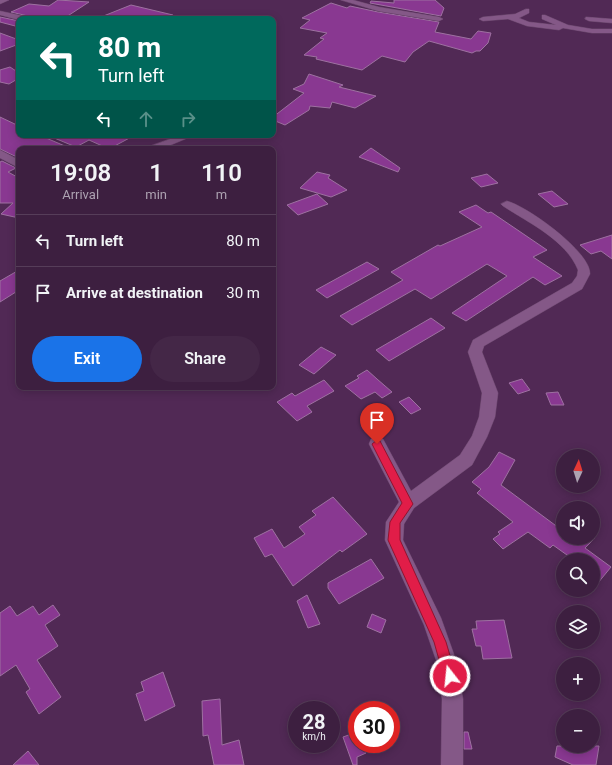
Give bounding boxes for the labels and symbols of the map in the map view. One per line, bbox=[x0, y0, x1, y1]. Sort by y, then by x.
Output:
pin bbox=[360, 403, 394, 444]
north arrow bbox=[556, 449, 600, 493]
position arrow bbox=[429, 655, 471, 697]
speed limit sign: 30 bbox=[348, 701, 400, 753]

